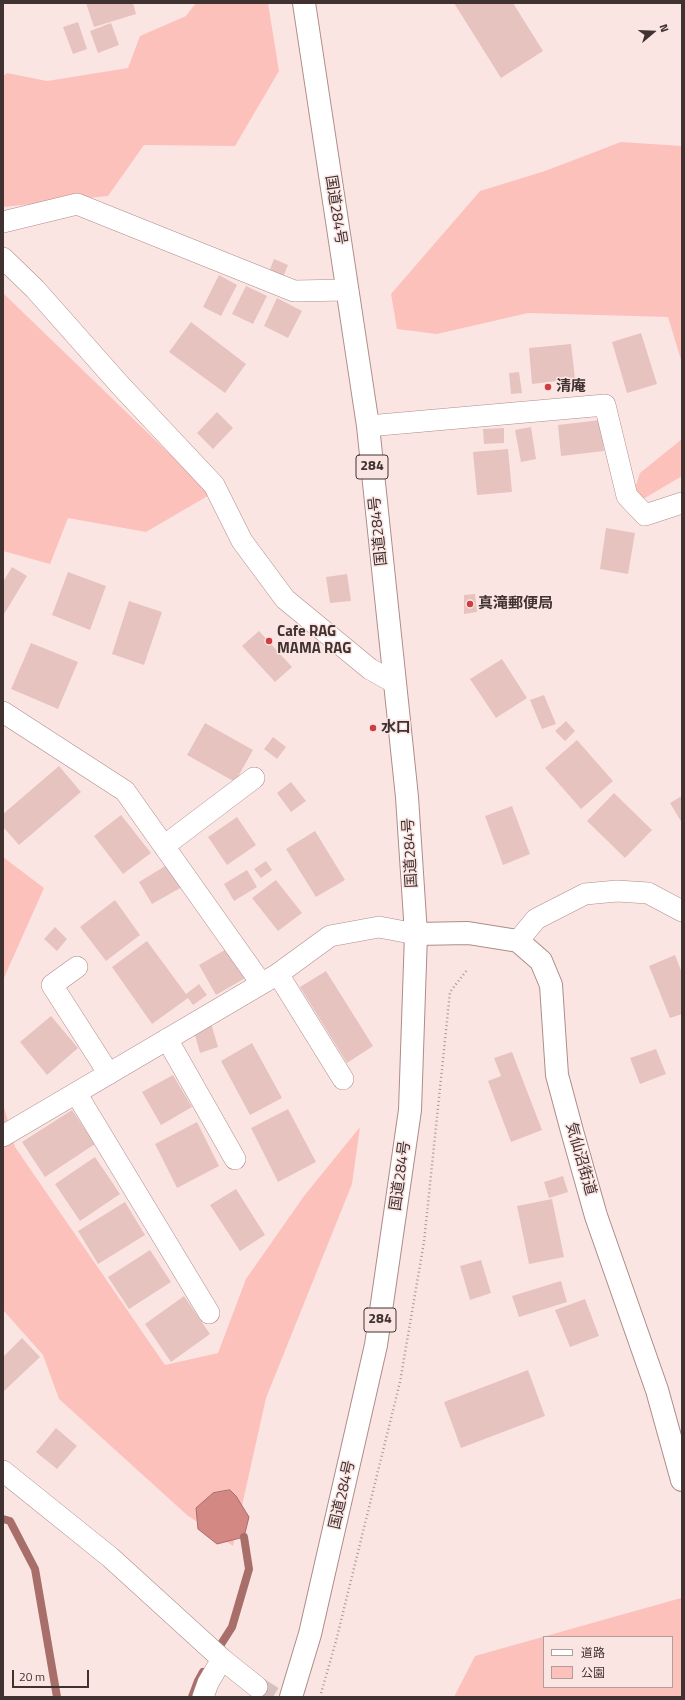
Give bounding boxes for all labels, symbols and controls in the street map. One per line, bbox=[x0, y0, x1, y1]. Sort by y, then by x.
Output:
north arrow bbox=[633, 12, 673, 52]
text: N bbox=[656, 22, 673, 34]
street label: 国道284号 bbox=[321, 174, 349, 246]
place label: 清庵 bbox=[556, 378, 586, 396]
marker: 清庵 bbox=[543, 382, 553, 392]
road number: 284 bbox=[356, 455, 388, 479]
street label: 国道284号 bbox=[366, 495, 392, 567]
place label: 真滝郵便局 bbox=[478, 595, 553, 613]
marker: 真滝郵便局 bbox=[465, 599, 475, 609]
place label: Cafe RAG MAMA RAG bbox=[277, 623, 351, 658]
marker: Cafe RAG MAMA RAG bbox=[264, 636, 274, 646]
place label: 水口 bbox=[381, 719, 411, 737]
marker: 水口 bbox=[368, 723, 378, 733]
street label: 国道284号 bbox=[400, 817, 422, 889]
street label: 気仙沼街道 bbox=[561, 1120, 599, 1198]
street label: 国道284号 bbox=[387, 1140, 415, 1212]
road number: 284 bbox=[364, 1308, 396, 1332]
street label: 国道284号 bbox=[326, 1459, 360, 1531]
legend bbox=[543, 1636, 673, 1688]
text: 道路 bbox=[581, 1643, 605, 1662]
scale bar bbox=[14, 1662, 91, 1688]
text: 公園 bbox=[581, 1663, 605, 1682]
text: 20 m bbox=[19, 1667, 45, 1686]

